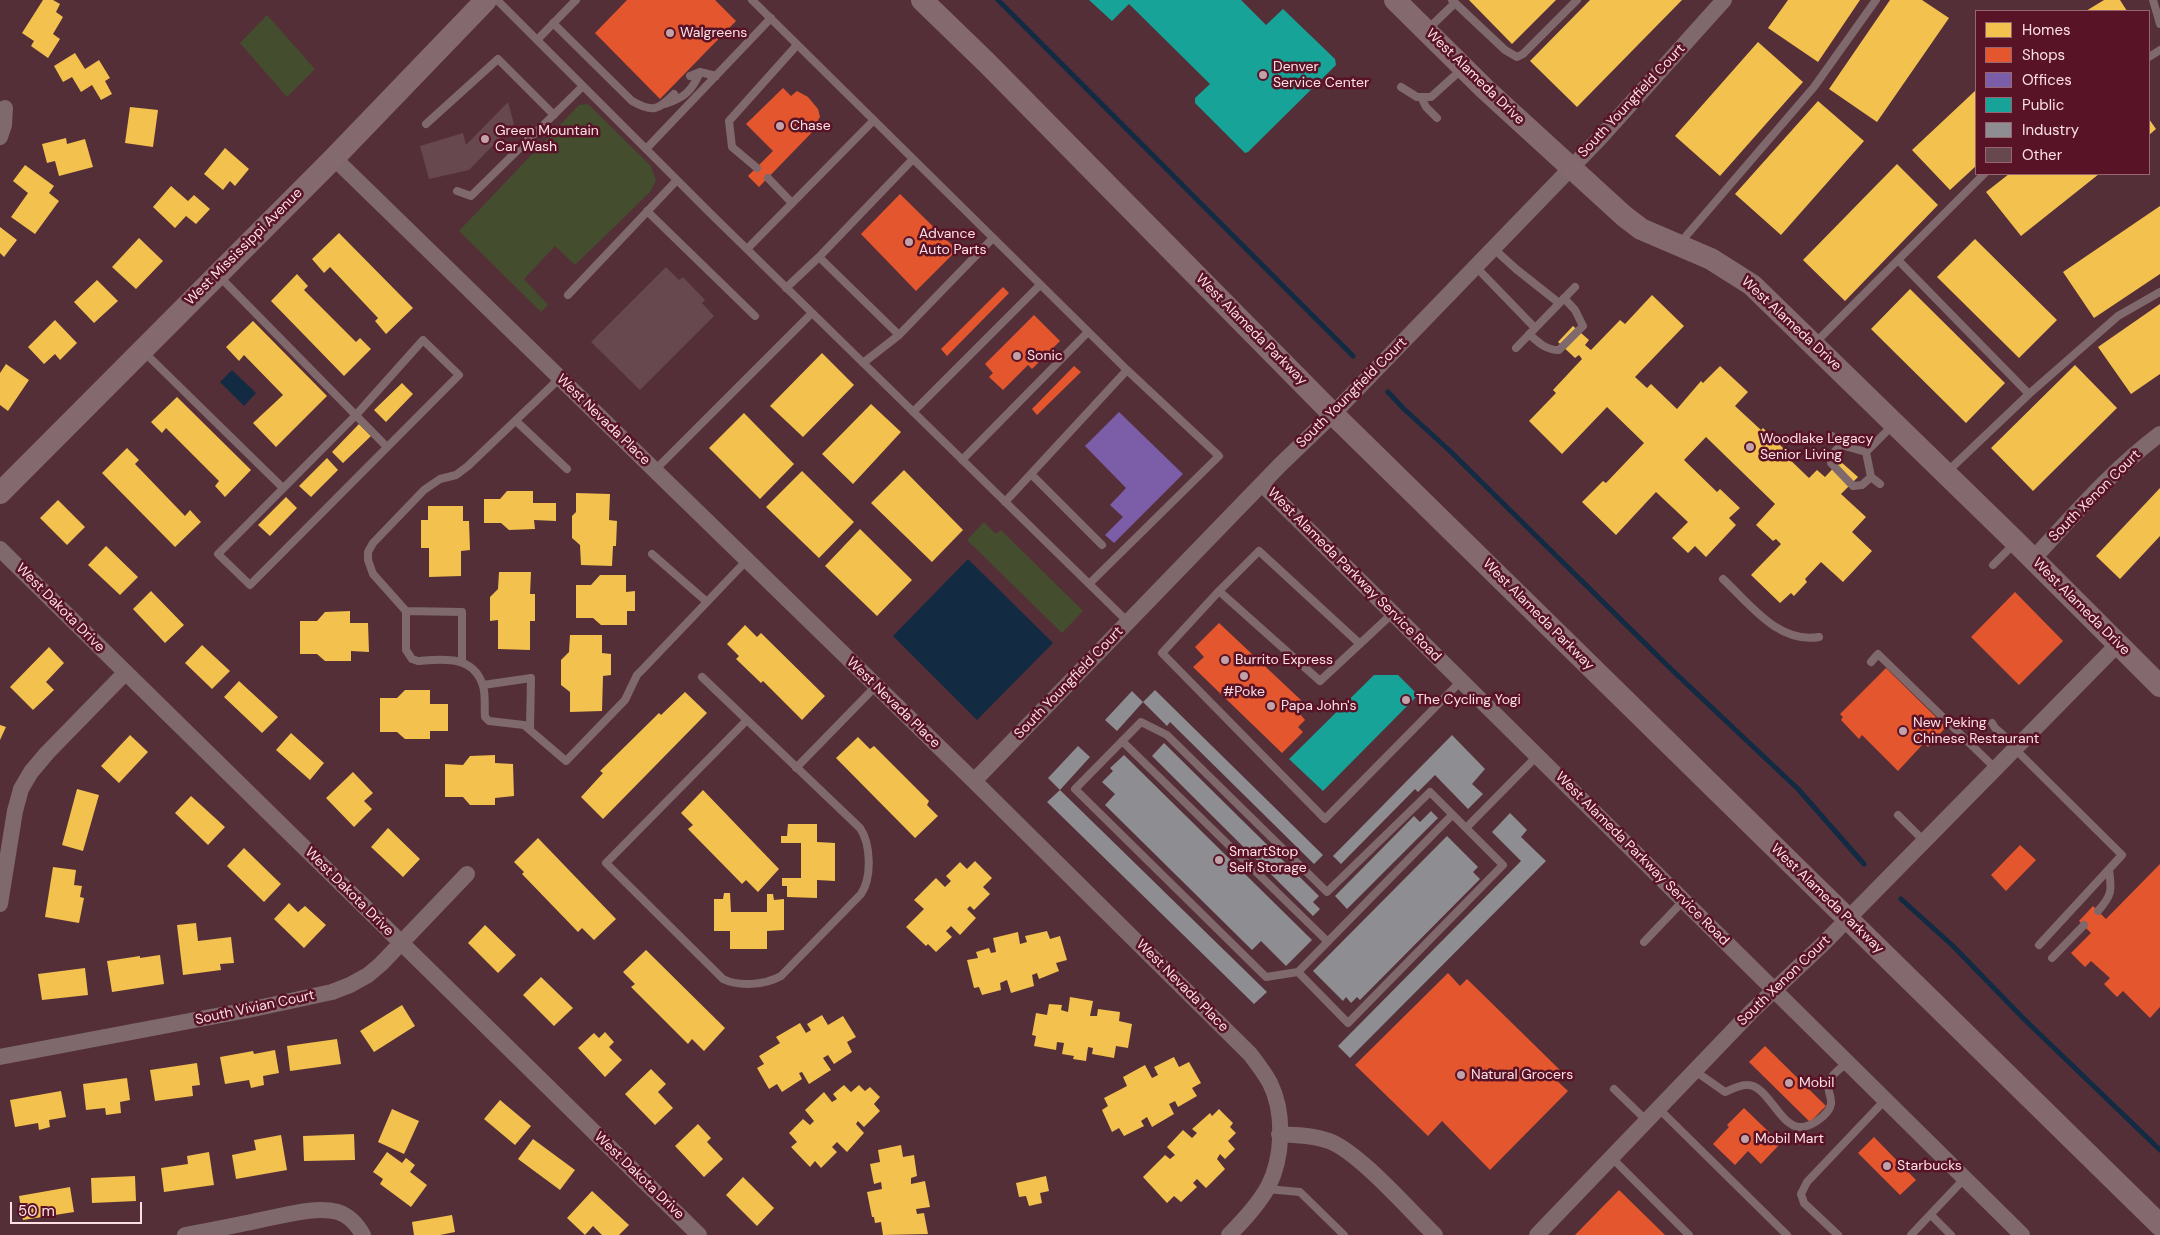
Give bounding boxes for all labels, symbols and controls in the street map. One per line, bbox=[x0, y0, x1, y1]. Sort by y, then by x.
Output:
legend bbox=[1975, 10, 2150, 175]
text: Homes bbox=[2022, 20, 2071, 40]
place label: Walgreens bbox=[680, 25, 747, 41]
street label: West Alameda Drive bbox=[1422, 26, 1528, 128]
marker: Walgreens bbox=[664, 27, 676, 39]
street label: South Youngfield Court bbox=[1575, 41, 1689, 161]
text: Shops bbox=[2022, 45, 2065, 65]
place label: Denver Service Center bbox=[1273, 59, 1369, 92]
marker: Denver Service Center bbox=[1257, 69, 1269, 81]
text: Offices bbox=[2022, 70, 2072, 90]
text: Public bbox=[2022, 95, 2064, 115]
place label: Chase bbox=[790, 118, 831, 134]
marker: Chase bbox=[774, 120, 786, 132]
text: Industry bbox=[2022, 120, 2079, 140]
place label: Green Mountain Car Wash bbox=[495, 123, 599, 156]
marker: Green Mountain Car Wash bbox=[479, 133, 491, 145]
text: Other bbox=[2022, 145, 2062, 165]
street label: West Mississippi Avenue bbox=[182, 185, 306, 309]
place label: Advance Auto Parts bbox=[919, 226, 987, 258]
marker: Advance Auto Parts bbox=[903, 236, 915, 248]
street label: West Alameda Parkway bbox=[1192, 271, 1310, 389]
street label: West Alameda Drive bbox=[1738, 273, 1844, 375]
street label: South Youngfield Court bbox=[1293, 334, 1411, 452]
place label: Sonic bbox=[1027, 348, 1063, 364]
marker: Sonic bbox=[1011, 350, 1023, 362]
street label: West Nevada Place bbox=[553, 371, 653, 469]
place label: Woodlake Legacy Senior Living bbox=[1760, 431, 1873, 464]
marker: Woodlake Legacy Senior Living bbox=[1744, 441, 1756, 453]
street label: South Xenon Court bbox=[2046, 447, 2144, 545]
street label: West Alameda Parkway Service Road bbox=[1264, 485, 1444, 665]
street label: West Alameda Drive bbox=[2029, 555, 2133, 659]
street label: West Alameda Parkway bbox=[1479, 556, 1597, 674]
street label: West Dakota Drive bbox=[12, 560, 108, 656]
street label: South Youngfield Court bbox=[1011, 623, 1127, 743]
place label: Burrito Express bbox=[1235, 652, 1333, 668]
street label: West Nevada Place bbox=[843, 654, 943, 752]
marker: Burrito Express bbox=[1219, 654, 1231, 666]
marker: #Poke bbox=[1238, 670, 1250, 682]
place label: #Poke bbox=[1223, 684, 1265, 700]
place label: The Cycling Yogi bbox=[1416, 692, 1521, 708]
marker: The Cycling Yogi bbox=[1400, 694, 1412, 706]
place label: Papa John's bbox=[1281, 698, 1356, 714]
marker: Papa John's bbox=[1265, 700, 1277, 712]
place label: New Peking Chinese Restaurant bbox=[1913, 715, 2039, 748]
marker: New Peking Chinese Restaurant bbox=[1897, 725, 1909, 737]
street label: West Alameda Parkway Service Road bbox=[1552, 769, 1732, 949]
street label: West Alameda Parkway bbox=[1767, 841, 1887, 957]
street label: West Dakota Drive bbox=[301, 844, 397, 940]
place label: SmartStop Self Storage bbox=[1229, 844, 1307, 876]
marker: SmartStop Self Storage bbox=[1213, 854, 1225, 866]
street label: South Xenon Court bbox=[1734, 932, 1834, 1030]
street label: West Nevada Place bbox=[1132, 936, 1232, 1036]
street label: South Vivian Court bbox=[194, 987, 316, 1029]
place label: Natural Grocers bbox=[1471, 1067, 1573, 1083]
marker: Natural Grocers bbox=[1455, 1069, 1467, 1081]
place label: Mobil bbox=[1799, 1075, 1834, 1091]
marker: Mobil bbox=[1783, 1077, 1795, 1089]
street label: West Dakota Drive bbox=[591, 1129, 687, 1223]
place label: Mobil Mart bbox=[1755, 1131, 1824, 1147]
marker: Mobil Mart bbox=[1739, 1133, 1751, 1145]
place label: Starbucks bbox=[1897, 1158, 1962, 1174]
marker: Starbucks bbox=[1881, 1160, 1893, 1172]
scale bar bbox=[12, 1192, 145, 1224]
text: 50 m bbox=[18, 1201, 55, 1221]

